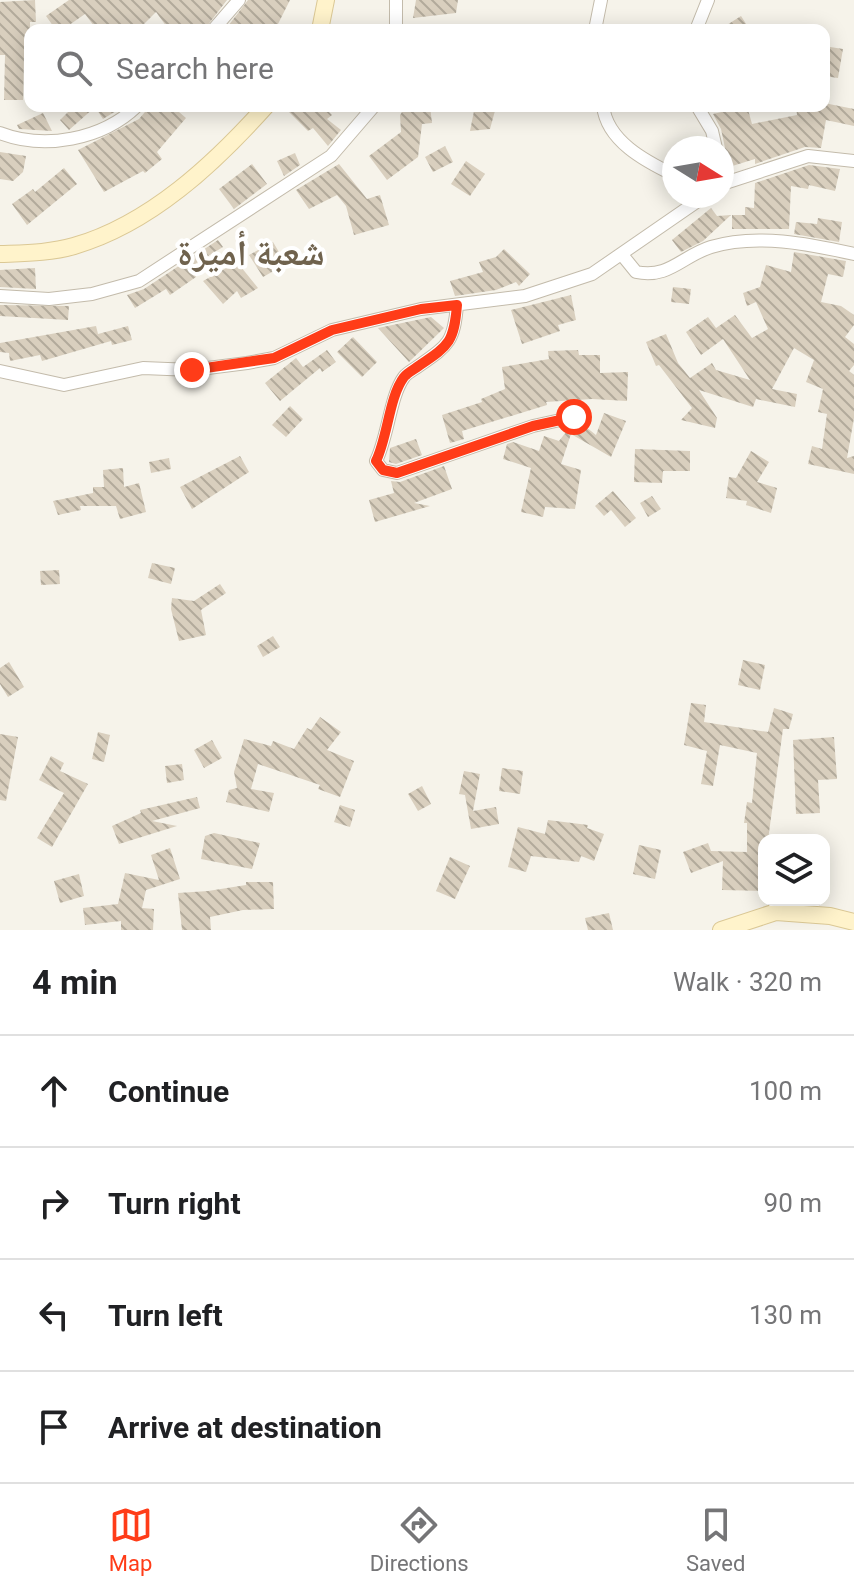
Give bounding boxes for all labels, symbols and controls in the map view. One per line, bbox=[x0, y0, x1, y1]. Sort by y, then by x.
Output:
search box bbox=[24, 24, 830, 112]
icon: search bbox=[52, 46, 96, 90]
text: Search here bbox=[116, 51, 274, 86]
north arrow bbox=[662, 136, 734, 208]
district label: شعبة أميرة bbox=[177, 230, 325, 274]
route end bbox=[174, 352, 210, 388]
route start bbox=[556, 399, 592, 435]
map controls bbox=[758, 834, 830, 906]
button: layers bbox=[758, 834, 830, 906]
text: 4 min bbox=[32, 962, 117, 1002]
text: Walk · 320 m bbox=[673, 967, 822, 997]
icon: ahead bbox=[32, 1069, 76, 1113]
text: Continue bbox=[108, 1074, 229, 1109]
text: 100 m bbox=[749, 1076, 822, 1106]
icon: right bbox=[32, 1181, 76, 1225]
text: Turn right bbox=[108, 1186, 241, 1221]
text: 90 m bbox=[764, 1188, 822, 1218]
icon: left bbox=[32, 1293, 76, 1337]
text: Turn left bbox=[108, 1298, 223, 1333]
text: 130 m bbox=[749, 1300, 822, 1330]
icon: arrive bbox=[32, 1405, 76, 1449]
text: Arrive at destination bbox=[108, 1410, 382, 1445]
tab: Map bbox=[109, 1503, 153, 1576]
tab: Directions bbox=[370, 1503, 469, 1576]
tab: Saved bbox=[686, 1503, 745, 1576]

